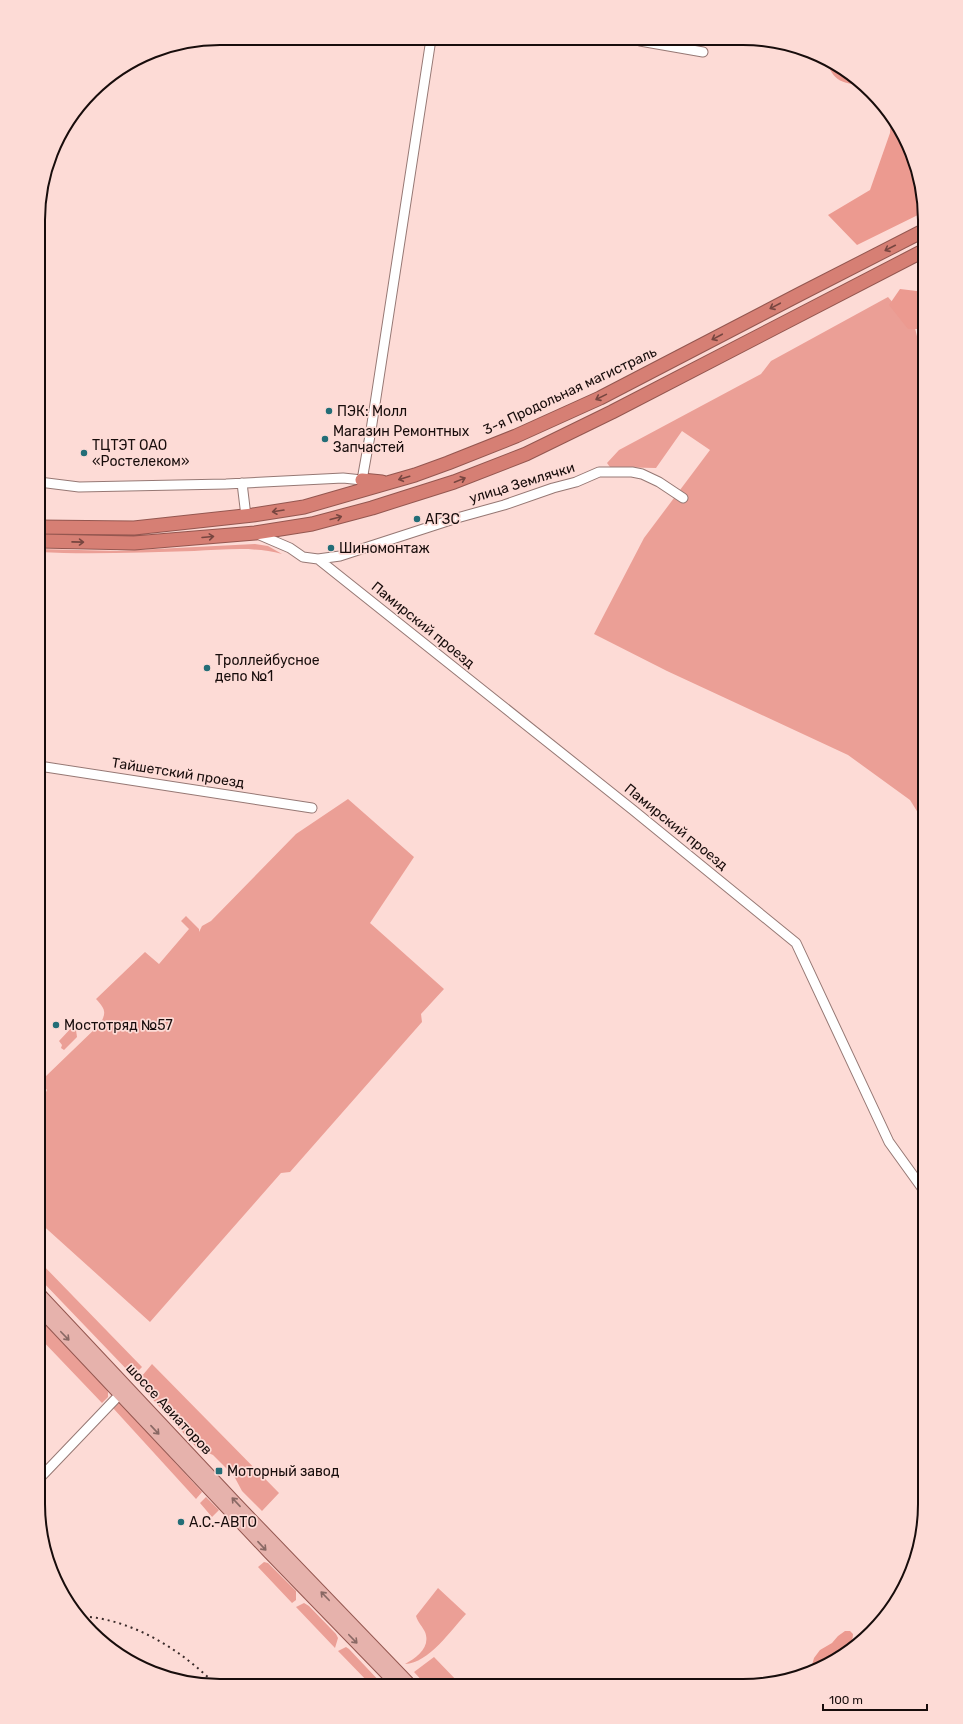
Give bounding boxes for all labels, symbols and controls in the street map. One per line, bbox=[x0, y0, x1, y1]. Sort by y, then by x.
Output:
one-way arrow bbox=[884, 245, 896, 252]
one-way arrow bbox=[770, 303, 782, 311]
one-way arrow bbox=[711, 334, 723, 341]
street label: 3-я Продольная магистраль bbox=[481, 343, 659, 439]
one-way arrow bbox=[596, 394, 608, 401]
place label: ПЭК: Молл bbox=[337, 403, 407, 420]
marker: ПЭК: Молл bbox=[324, 406, 334, 416]
place label: Магазин Ремонтных Запчастей bbox=[333, 423, 470, 456]
marker: Магазин Ремонтных Запчастей bbox=[320, 434, 330, 444]
place label: ТЦТЭТ ОАО «Ростелеком» bbox=[92, 437, 189, 470]
marker: ТЦТЭТ ОАО «Ростелеком» bbox=[79, 448, 89, 458]
street label: улица Землячки bbox=[467, 459, 577, 507]
one-way arrow bbox=[397, 475, 410, 482]
one-way arrow bbox=[454, 475, 466, 483]
one-way arrow bbox=[272, 507, 285, 515]
place label: АГЗС bbox=[425, 511, 460, 528]
one-way arrow bbox=[329, 514, 342, 521]
marker: АГЗС bbox=[412, 514, 422, 524]
one-way arrow bbox=[201, 533, 214, 541]
one-way arrow bbox=[71, 538, 84, 546]
place label: Шиномонтаж bbox=[339, 540, 430, 557]
marker: Шиномонтаж bbox=[326, 543, 336, 553]
street label: Памирский проезд bbox=[368, 578, 478, 672]
place label: Троллейбусное депо №1 bbox=[215, 652, 320, 685]
marker: Троллейбусное депо №1 bbox=[202, 663, 212, 673]
street label: Тайшетский проезд bbox=[110, 754, 246, 792]
street label: Памирский проезд bbox=[621, 780, 731, 874]
place label: Мостотряд №57 bbox=[64, 1017, 173, 1034]
marker: Мостотряд №57 bbox=[51, 1020, 61, 1030]
one-way arrow bbox=[60, 1331, 70, 1341]
street label: шоссе Авиаторов bbox=[122, 1360, 216, 1458]
one-way arrow bbox=[150, 1425, 159, 1435]
place label: Моторный завод bbox=[227, 1463, 339, 1480]
marker: Моторный завод bbox=[214, 1466, 224, 1476]
one-way arrow bbox=[231, 1497, 240, 1507]
place label: А.С.-АВТО bbox=[189, 1514, 257, 1531]
marker: А.С.-АВТО bbox=[176, 1517, 186, 1527]
one-way arrow bbox=[258, 1541, 267, 1551]
one-way arrow bbox=[321, 1591, 330, 1601]
one-way arrow bbox=[348, 1634, 358, 1644]
scale bar bbox=[823, 1686, 927, 1712]
text: 100 m bbox=[829, 1693, 863, 1707]

